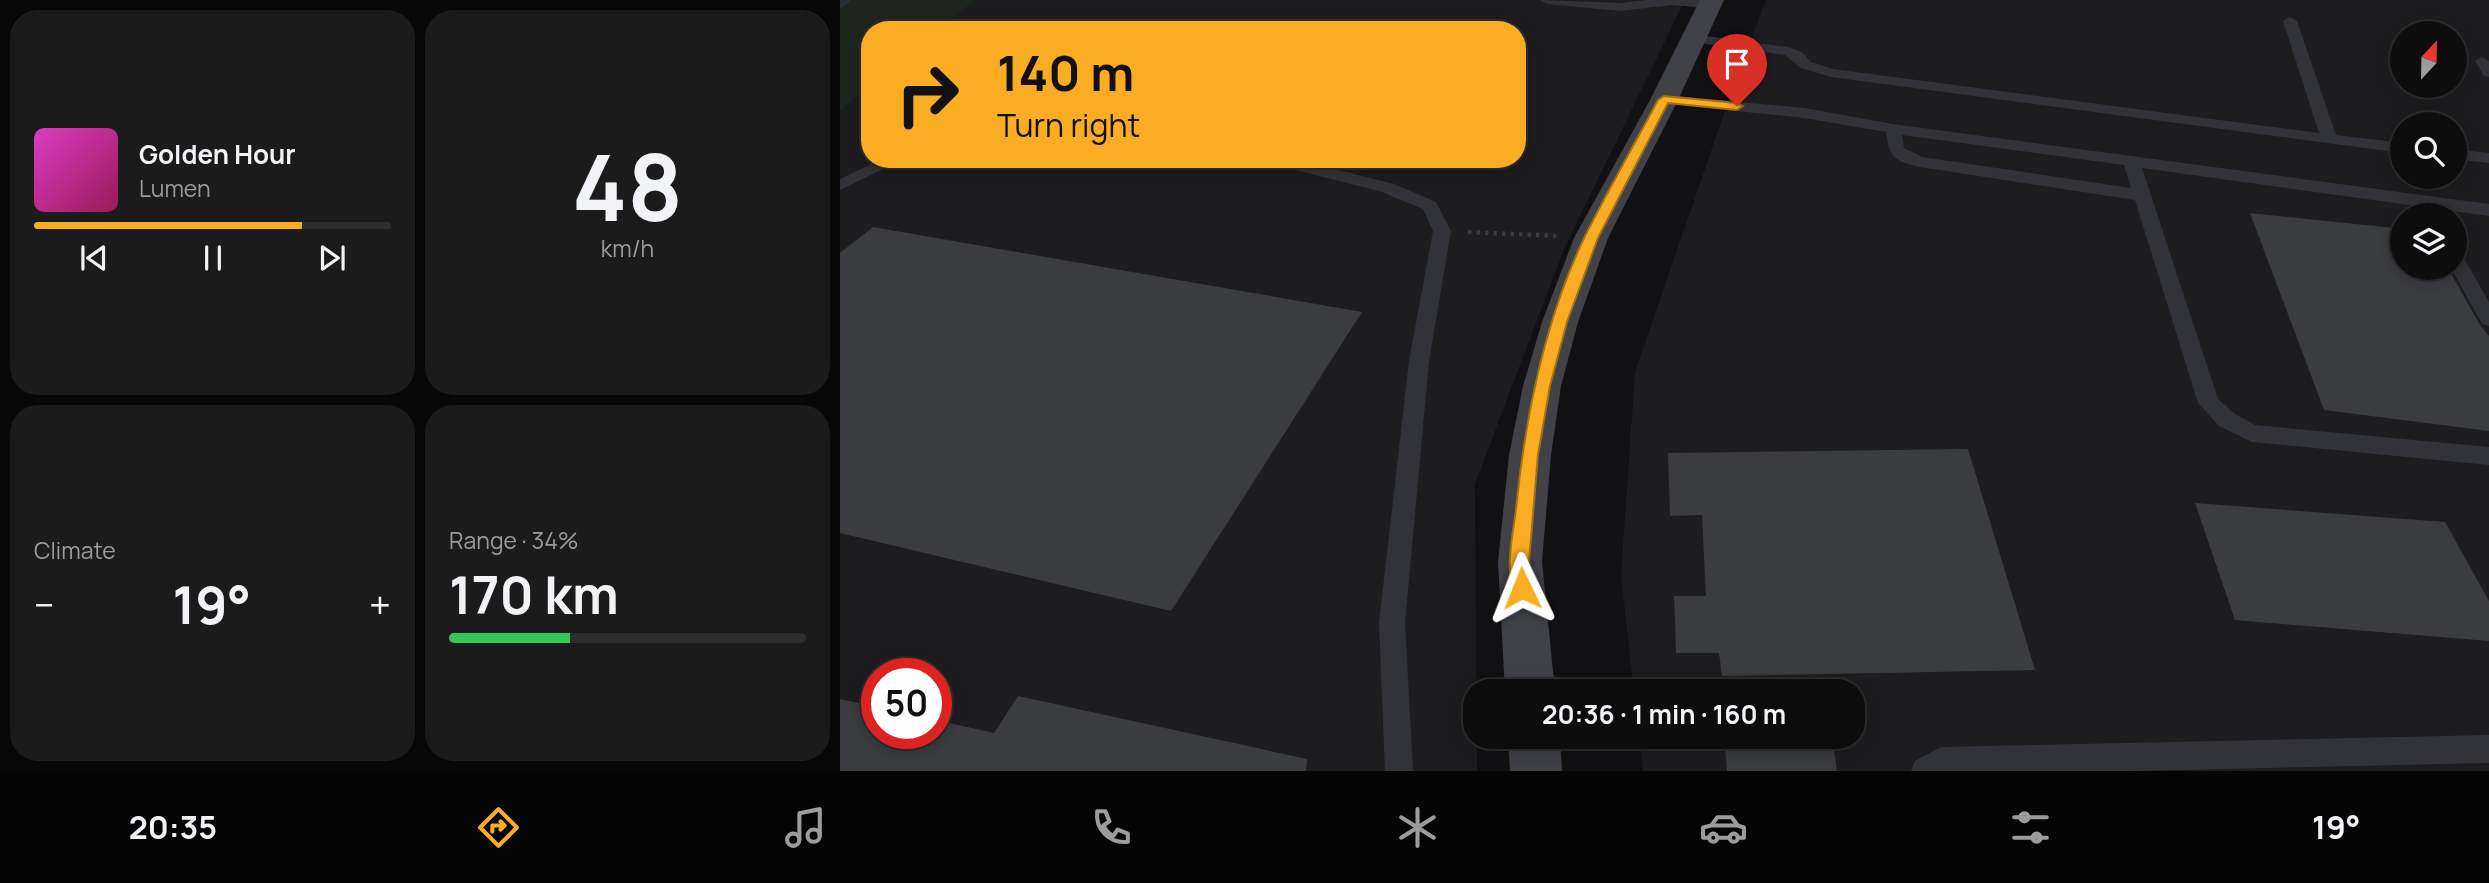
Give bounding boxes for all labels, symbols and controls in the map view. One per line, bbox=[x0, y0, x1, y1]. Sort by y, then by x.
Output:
north arrow bbox=[2390, 21, 2468, 98]
map controls bbox=[2390, 21, 2467, 280]
pin bbox=[1707, 34, 1767, 106]
text: 140 m bbox=[997, 39, 1134, 106]
icon: arrive bbox=[1718, 45, 1756, 83]
icon: right bbox=[882, 49, 973, 140]
text: Turn right bbox=[997, 103, 1140, 147]
button: search bbox=[2390, 112, 2467, 189]
text: 48 bbox=[572, 124, 683, 248]
text: Golden Hour bbox=[139, 136, 296, 172]
text: Lumen bbox=[139, 172, 211, 204]
button: layers bbox=[2390, 203, 2467, 280]
text: km/h bbox=[601, 232, 654, 264]
icon: previous bbox=[75, 239, 113, 277]
icon: pause bbox=[194, 239, 232, 277]
icon: next bbox=[313, 239, 351, 277]
text: Range · 34% bbox=[449, 524, 578, 556]
text: Climate bbox=[34, 534, 116, 566]
position arrow bbox=[1485, 551, 1559, 625]
text: 170 km bbox=[449, 559, 619, 630]
text: 19° bbox=[173, 569, 251, 640]
text: − bbox=[34, 578, 55, 630]
text: + bbox=[369, 578, 391, 630]
speed limit sign: 50 bbox=[861, 658, 952, 749]
text: 20:36 · 1 min · 160 m bbox=[1542, 696, 1786, 732]
icon: directions bbox=[474, 803, 523, 852]
icon: music bbox=[781, 803, 830, 852]
icon: phone bbox=[1087, 803, 1136, 852]
icon: climate bbox=[1393, 803, 1442, 852]
icon: car bbox=[1699, 803, 1748, 852]
icon: filters bbox=[2006, 803, 2055, 852]
text: 20:35 bbox=[129, 805, 217, 849]
text: 19° bbox=[2312, 805, 2360, 849]

